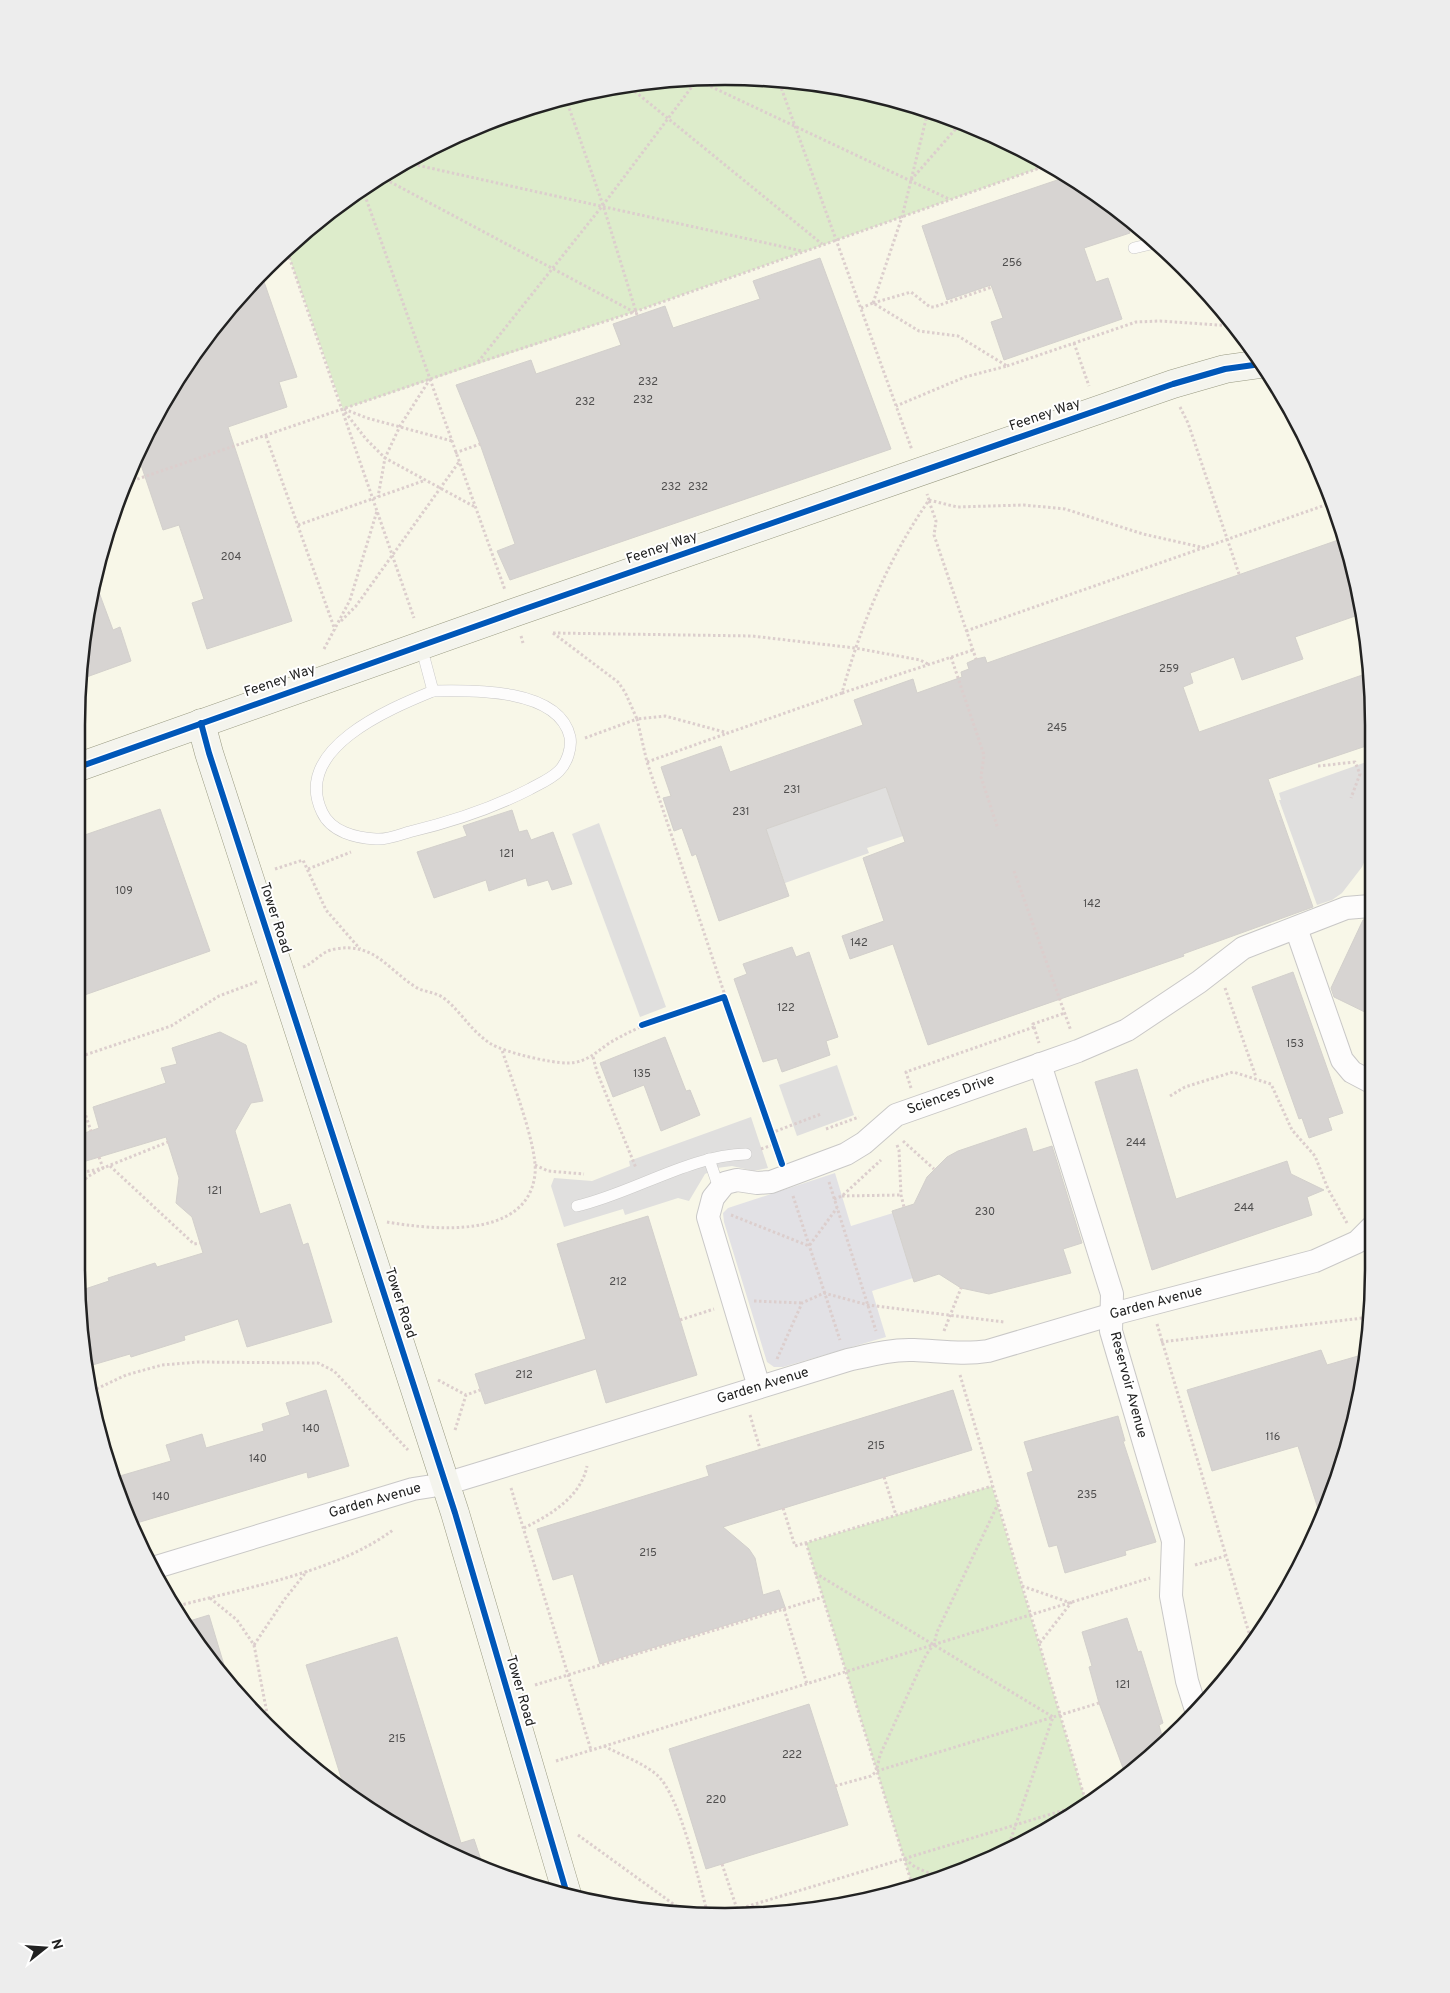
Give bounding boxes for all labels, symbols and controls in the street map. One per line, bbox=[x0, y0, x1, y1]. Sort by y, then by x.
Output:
house number: 256 bbox=[1002, 256, 1022, 270]
house number: 232 bbox=[638, 375, 658, 389]
house number: 232 bbox=[633, 393, 653, 407]
house number: 232 bbox=[575, 395, 595, 409]
street label: Feeney Way bbox=[1007, 395, 1083, 435]
house number: 232 bbox=[661, 480, 681, 494]
house number: 232 bbox=[688, 480, 708, 494]
street label: Feeney Way bbox=[624, 528, 700, 568]
house number: 204 bbox=[221, 550, 241, 564]
street label: Feeney Way bbox=[242, 661, 318, 701]
house number: 259 bbox=[1159, 662, 1179, 676]
house number: 245 bbox=[1047, 721, 1067, 735]
house number: 231 bbox=[783, 783, 801, 797]
house number: 231 bbox=[732, 805, 750, 819]
house number: 121 bbox=[500, 847, 514, 861]
street label: Tower Road bbox=[256, 881, 294, 955]
house number: 109 bbox=[115, 884, 133, 898]
house number: 142 bbox=[1083, 897, 1101, 911]
house number: 142 bbox=[850, 936, 868, 950]
house number: 122 bbox=[777, 1001, 795, 1015]
house number: 153 bbox=[1286, 1037, 1304, 1051]
house number: 135 bbox=[633, 1067, 651, 1081]
street label: Sciences Drive bbox=[905, 1071, 997, 1119]
house number: 244 bbox=[1126, 1136, 1146, 1150]
house number: 121 bbox=[208, 1184, 222, 1198]
house number: 244 bbox=[1234, 1201, 1254, 1215]
house number: 230 bbox=[975, 1205, 995, 1219]
street label: Tower Road bbox=[381, 1266, 419, 1340]
house number: 212 bbox=[609, 1275, 627, 1289]
street label: Garden Avenue bbox=[1108, 1282, 1204, 1324]
street label: Reservoir Avenue bbox=[1106, 1330, 1150, 1440]
street label: Garden Avenue bbox=[715, 1364, 811, 1408]
house number: 212 bbox=[515, 1368, 533, 1382]
house number: 140 bbox=[302, 1422, 320, 1436]
house number: 116 bbox=[1266, 1430, 1280, 1444]
house number: 215 bbox=[867, 1439, 885, 1453]
house number: 140 bbox=[249, 1452, 267, 1466]
street label: Garden Avenue bbox=[327, 1480, 423, 1522]
house number: 235 bbox=[1077, 1488, 1097, 1502]
house number: 140 bbox=[152, 1490, 170, 1504]
house number: 215 bbox=[639, 1546, 657, 1560]
street label: Tower Road bbox=[502, 1653, 538, 1729]
house number: 121 bbox=[1116, 1678, 1130, 1692]
house number: 215 bbox=[388, 1732, 406, 1746]
house number: 222 bbox=[782, 1748, 802, 1762]
house number: 220 bbox=[706, 1793, 726, 1807]
north arrow bbox=[20, 1923, 70, 1973]
text: N bbox=[46, 1937, 66, 1952]

